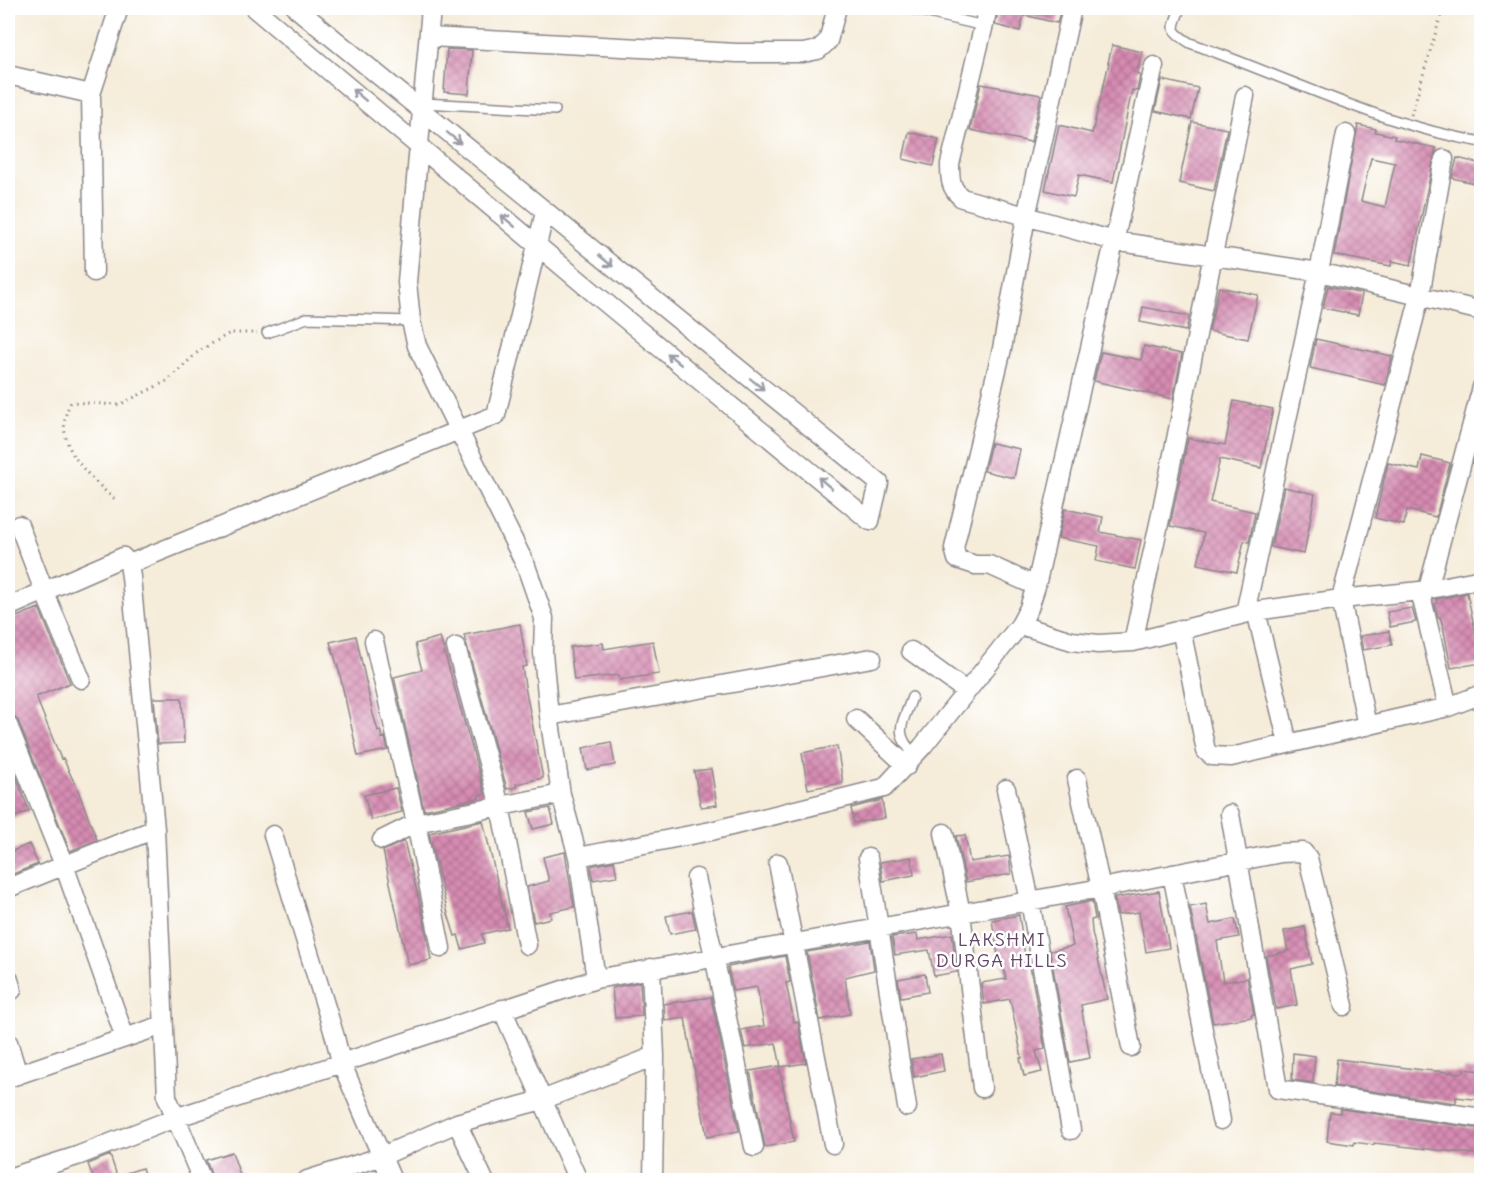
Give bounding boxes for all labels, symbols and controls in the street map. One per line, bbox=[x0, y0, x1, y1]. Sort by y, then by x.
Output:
one-way arrow bbox=[351, 89, 367, 102]
one-way arrow bbox=[446, 131, 462, 144]
one-way arrow bbox=[501, 214, 516, 228]
one-way arrow bbox=[597, 254, 613, 267]
one-way arrow bbox=[666, 353, 682, 366]
one-way arrow bbox=[749, 377, 764, 391]
one-way arrow bbox=[817, 477, 833, 490]
district label: LAKSHMI DURGA HILLS bbox=[936, 928, 1068, 972]

